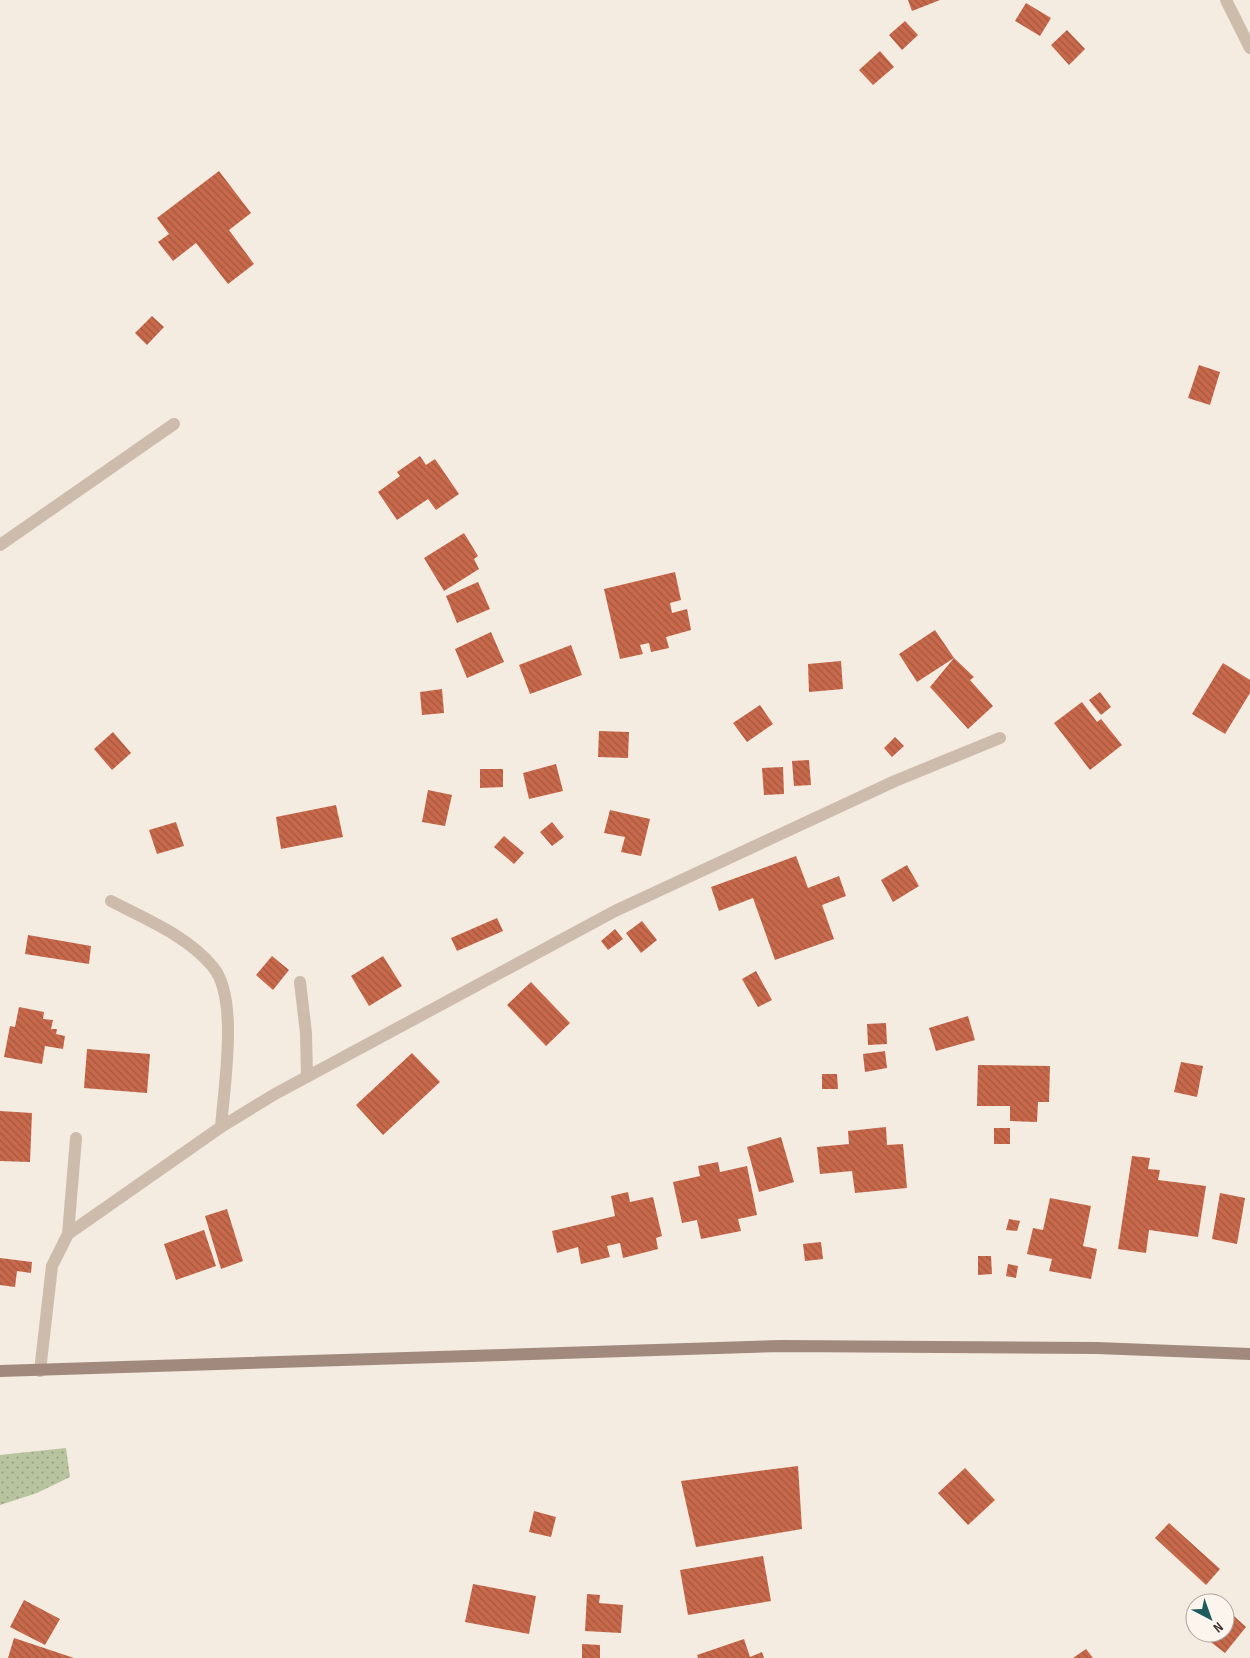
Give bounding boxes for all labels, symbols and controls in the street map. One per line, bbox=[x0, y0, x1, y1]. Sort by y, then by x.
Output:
north arrow bbox=[1185, 1593, 1235, 1643]
text: N bbox=[1210, 1619, 1227, 1636]

